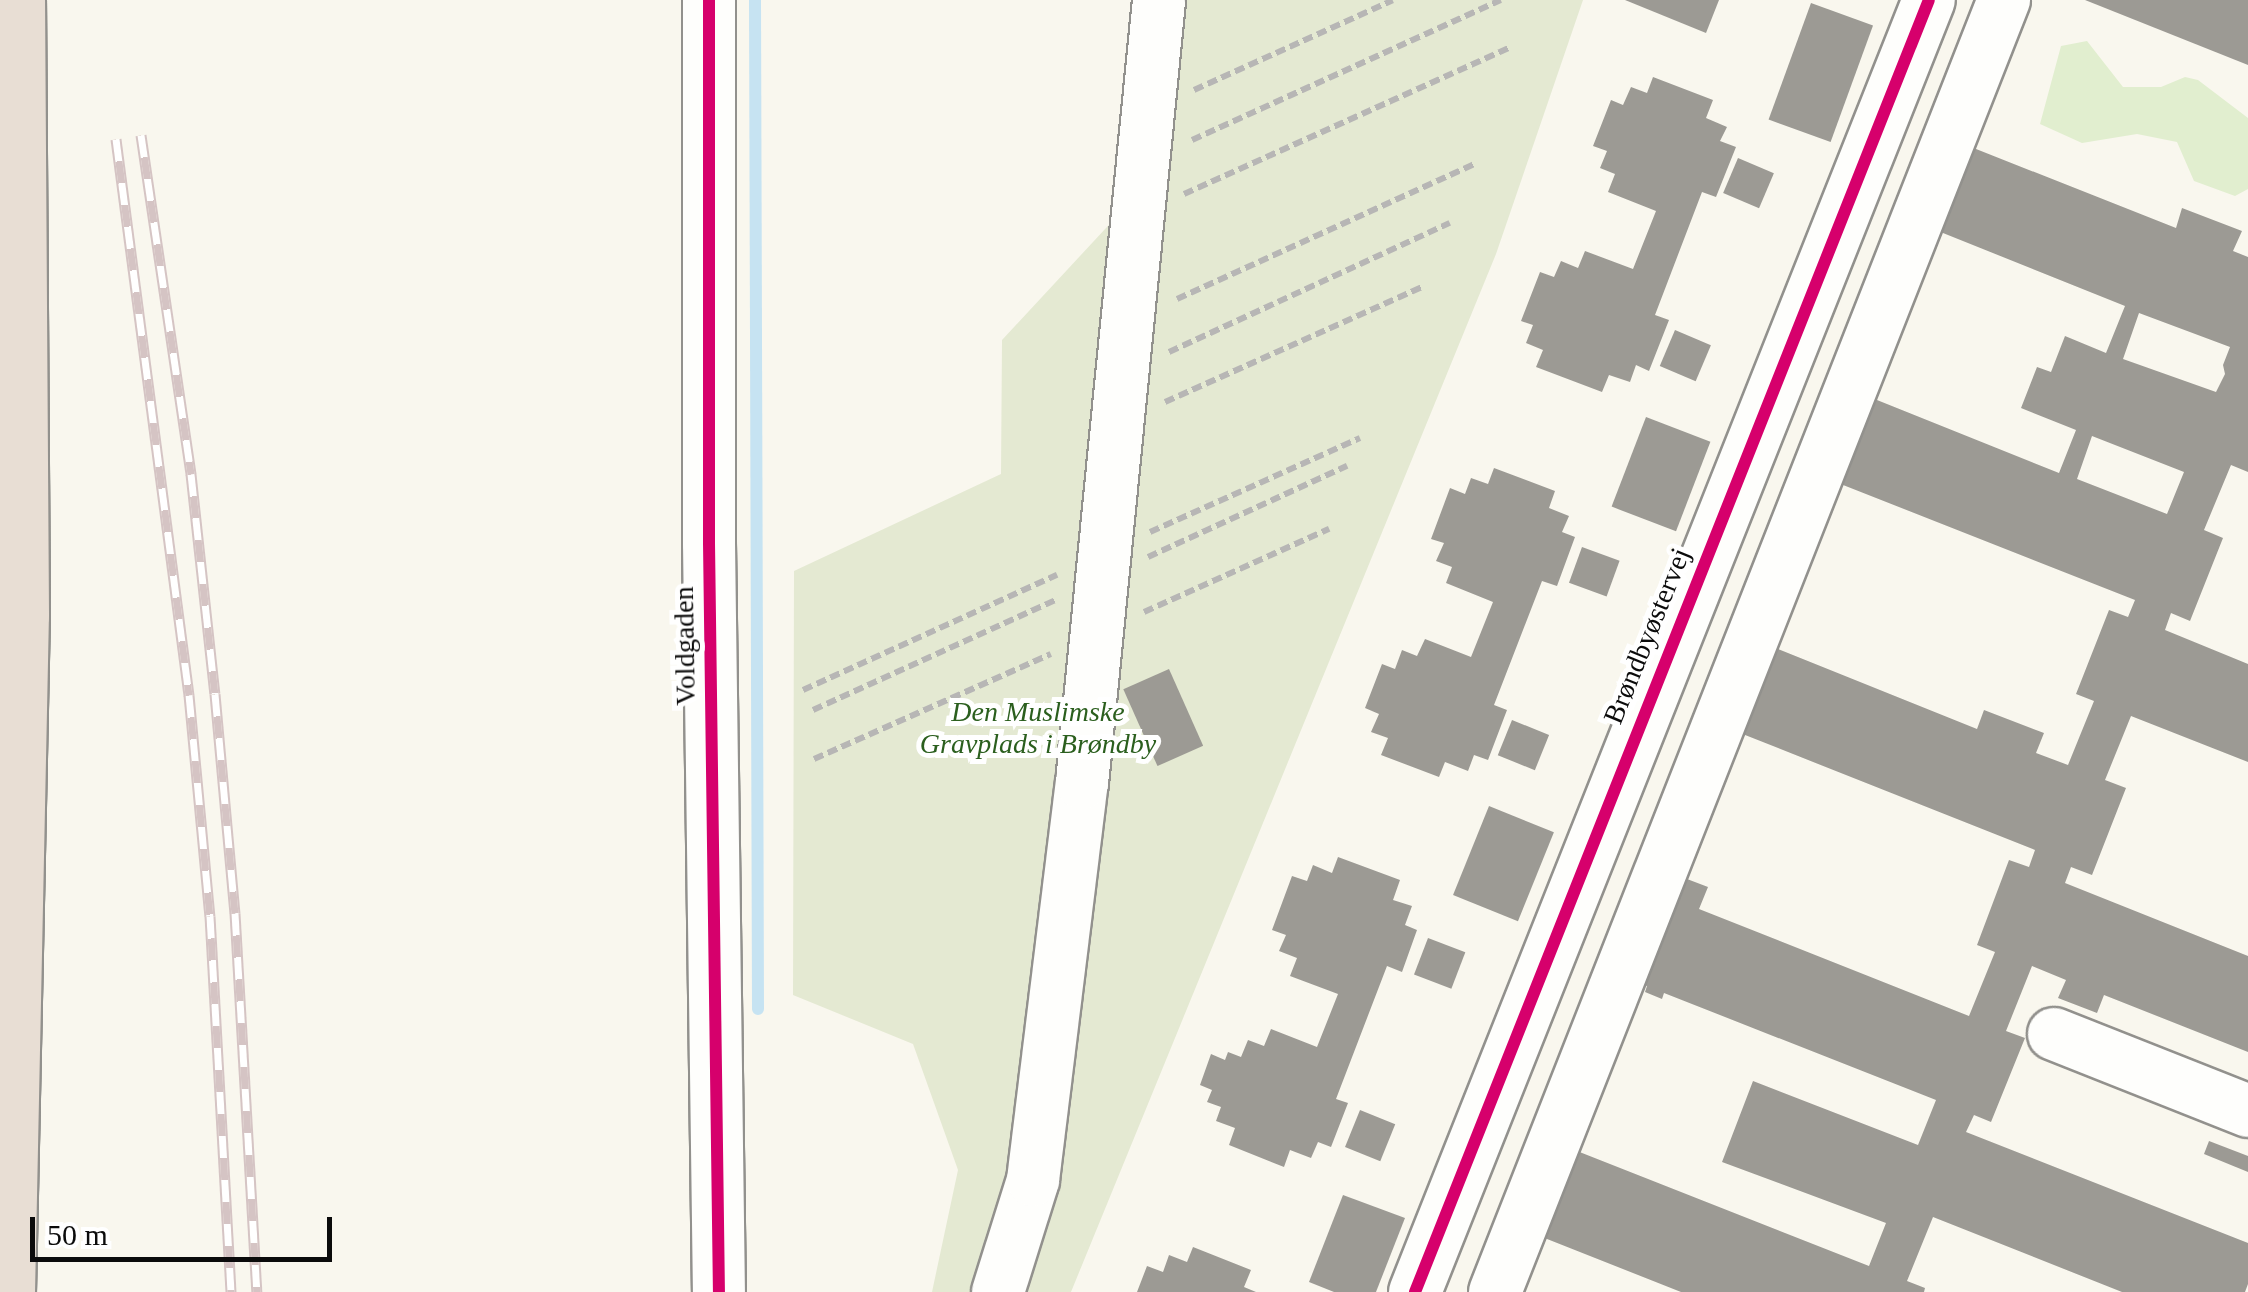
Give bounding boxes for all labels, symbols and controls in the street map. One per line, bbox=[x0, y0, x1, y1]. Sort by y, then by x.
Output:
street label: Brøndbyøstervej bbox=[1596, 543, 1698, 729]
street label: Voldgaden bbox=[667, 586, 703, 706]
park label: Den Muslimske Gravplads i Brøndby bbox=[920, 695, 1156, 761]
scale bar bbox=[35, 1197, 338, 1259]
text: 50 m bbox=[47, 1218, 108, 1251]

